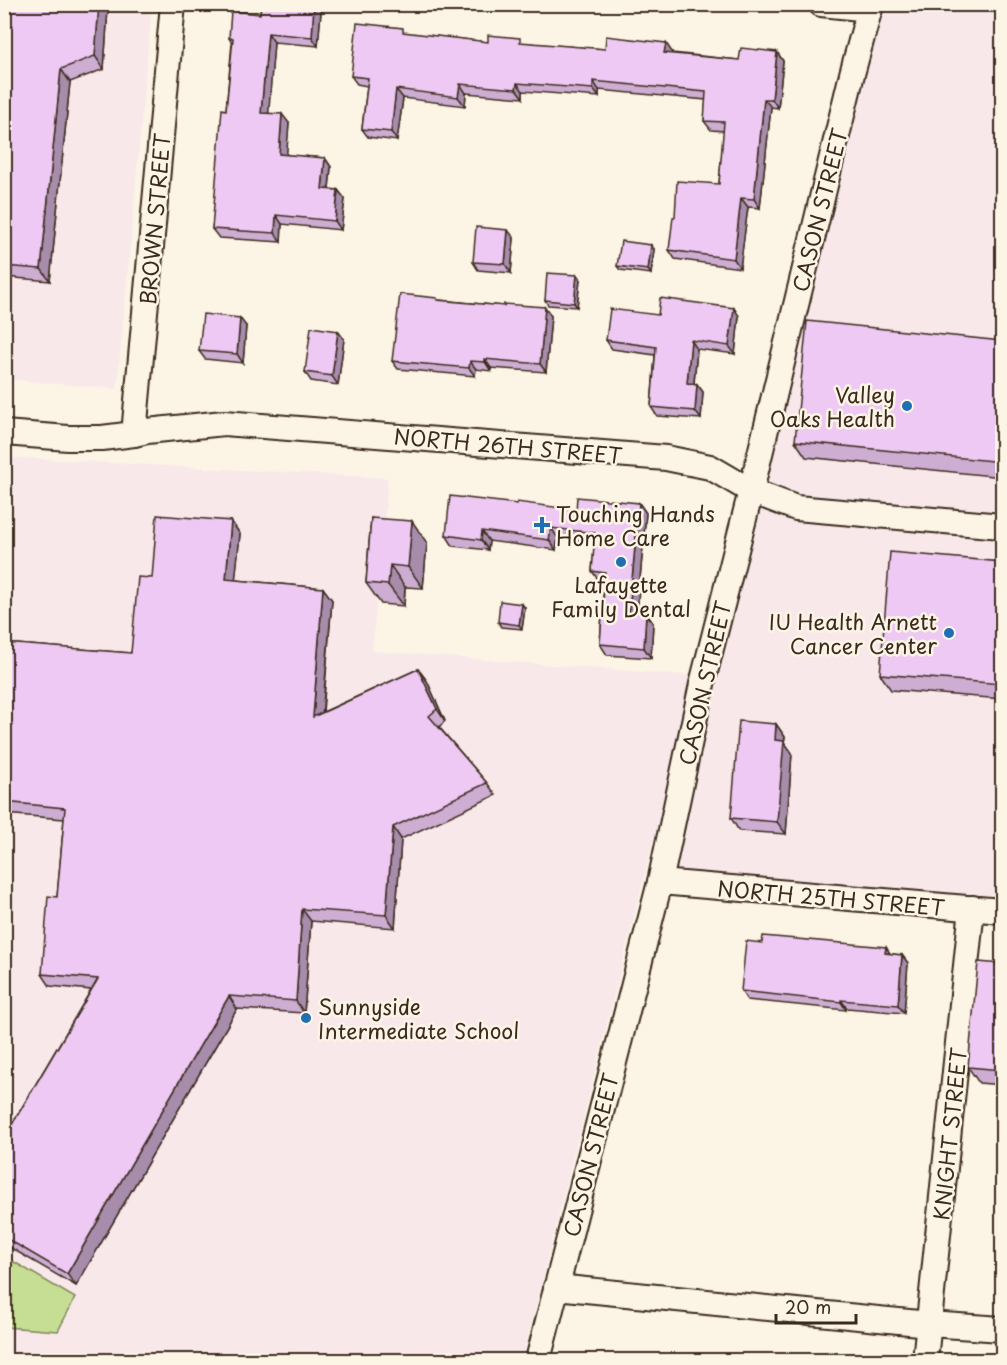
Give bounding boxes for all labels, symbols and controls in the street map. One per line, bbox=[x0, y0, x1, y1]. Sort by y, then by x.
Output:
street label: CASON STREET bbox=[783, 124, 855, 295]
street label: BROWN STREET bbox=[131, 131, 177, 306]
place label: Valley Oaks Health bbox=[770, 378, 895, 434]
marker: Valley Oaks Health bbox=[900, 399, 914, 413]
street label: NORTH 26TH STREET bbox=[393, 419, 624, 471]
place label: Touching Hands Home Care bbox=[556, 497, 715, 553]
marker: Touching Hands Home Care bbox=[533, 516, 551, 534]
marker: Lafayette Family Dental bbox=[614, 555, 628, 569]
place label: Lafayette Family Dental bbox=[551, 568, 691, 624]
street label: CASON STREET bbox=[670, 597, 739, 768]
place label: IU Health Arnett Cancer Center bbox=[769, 605, 937, 661]
marker: IU Health Arnett Cancer Center bbox=[942, 626, 956, 640]
street label: NORTH 25TH STREET bbox=[716, 871, 947, 923]
place label: Sunnyside Intermediate School bbox=[318, 990, 519, 1046]
marker: Sunnyside Intermediate School bbox=[299, 1011, 313, 1025]
street label: KNIGHT STREET bbox=[924, 1046, 974, 1222]
street label: CASON STREET bbox=[554, 1069, 626, 1240]
scale bar bbox=[776, 1287, 856, 1325]
text: 20 m bbox=[785, 1293, 831, 1320]

